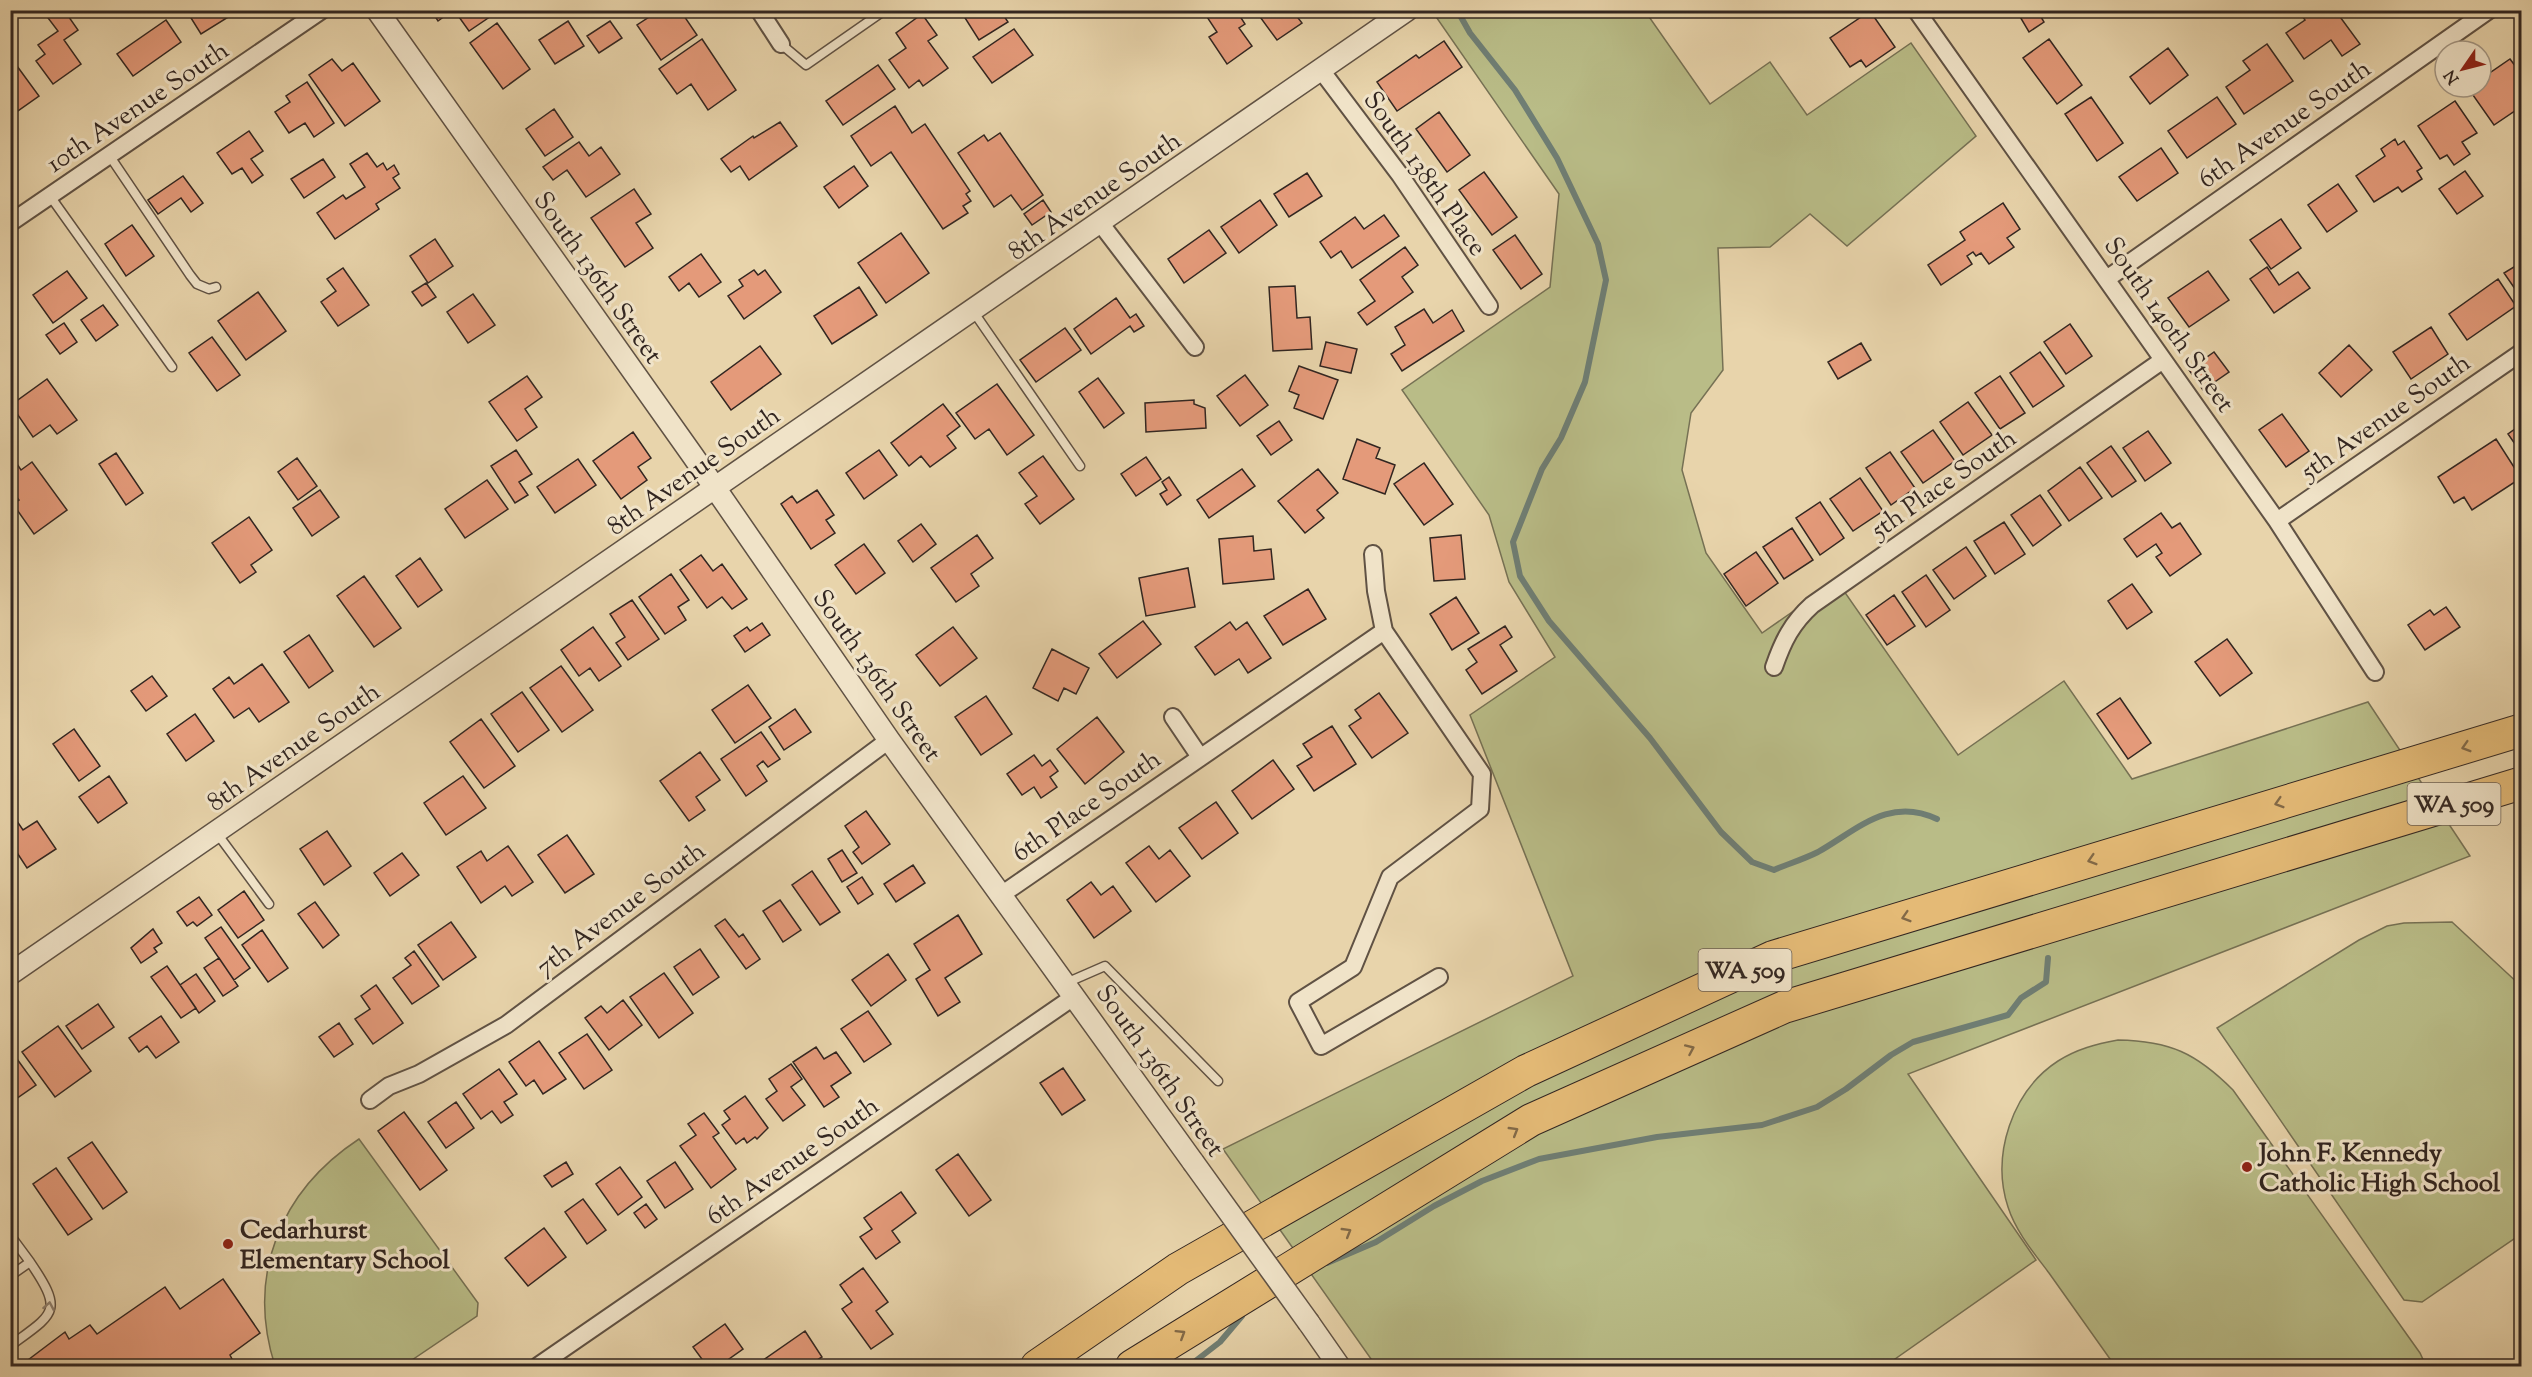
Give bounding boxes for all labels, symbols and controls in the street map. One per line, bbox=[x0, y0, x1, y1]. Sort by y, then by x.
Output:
street label: 10th Avenue South bbox=[40, 33, 237, 183]
north arrow bbox=[2433, 39, 2493, 99]
street label: 6th Avenue South bbox=[2191, 51, 2379, 199]
text: N bbox=[2440, 64, 2466, 88]
street label: South 138th Place bbox=[1353, 84, 1495, 264]
street label: 8th Avenue South bbox=[1001, 123, 1190, 271]
street label: South 136th Street bbox=[524, 185, 670, 372]
street label: South 140th Street bbox=[2094, 230, 2242, 421]
street label: 5th Avenue South bbox=[2292, 346, 2479, 492]
street label: 8th Avenue South bbox=[600, 398, 789, 546]
street label: 5th Place South bbox=[1862, 421, 2025, 550]
street label: South 136th Street bbox=[803, 583, 949, 770]
street label: 8th Avenue South bbox=[200, 674, 389, 822]
one-way arrow bbox=[2461, 740, 2471, 752]
street label: 6th Place South bbox=[1005, 742, 1169, 872]
road number: WA 509 bbox=[2408, 783, 2500, 825]
one-way arrow bbox=[2274, 796, 2285, 808]
street label: 7th Avenue South bbox=[529, 834, 714, 986]
one-way arrow bbox=[2087, 853, 2098, 865]
one-way arrow bbox=[1901, 909, 1912, 922]
road number: WA 509 bbox=[1698, 949, 1792, 991]
street label: South 136th Street bbox=[1086, 978, 1232, 1165]
one-way arrow bbox=[1684, 1044, 1695, 1056]
street label: 6th Avenue South bbox=[699, 1088, 887, 1236]
one-way arrow bbox=[1508, 1126, 1518, 1138]
place label: John F. Kennedy Catholic High School bbox=[2257, 1136, 2501, 1203]
marker: John F. Kennedy Catholic High School bbox=[2240, 1160, 2254, 1174]
place label: Cedarhurst Elementary School bbox=[240, 1213, 450, 1280]
one-way arrow bbox=[1341, 1228, 1351, 1240]
marker: Cedarhurst Elementary School bbox=[221, 1237, 235, 1251]
one-way arrow bbox=[42, 1301, 55, 1311]
one-way arrow bbox=[1175, 1330, 1185, 1342]

